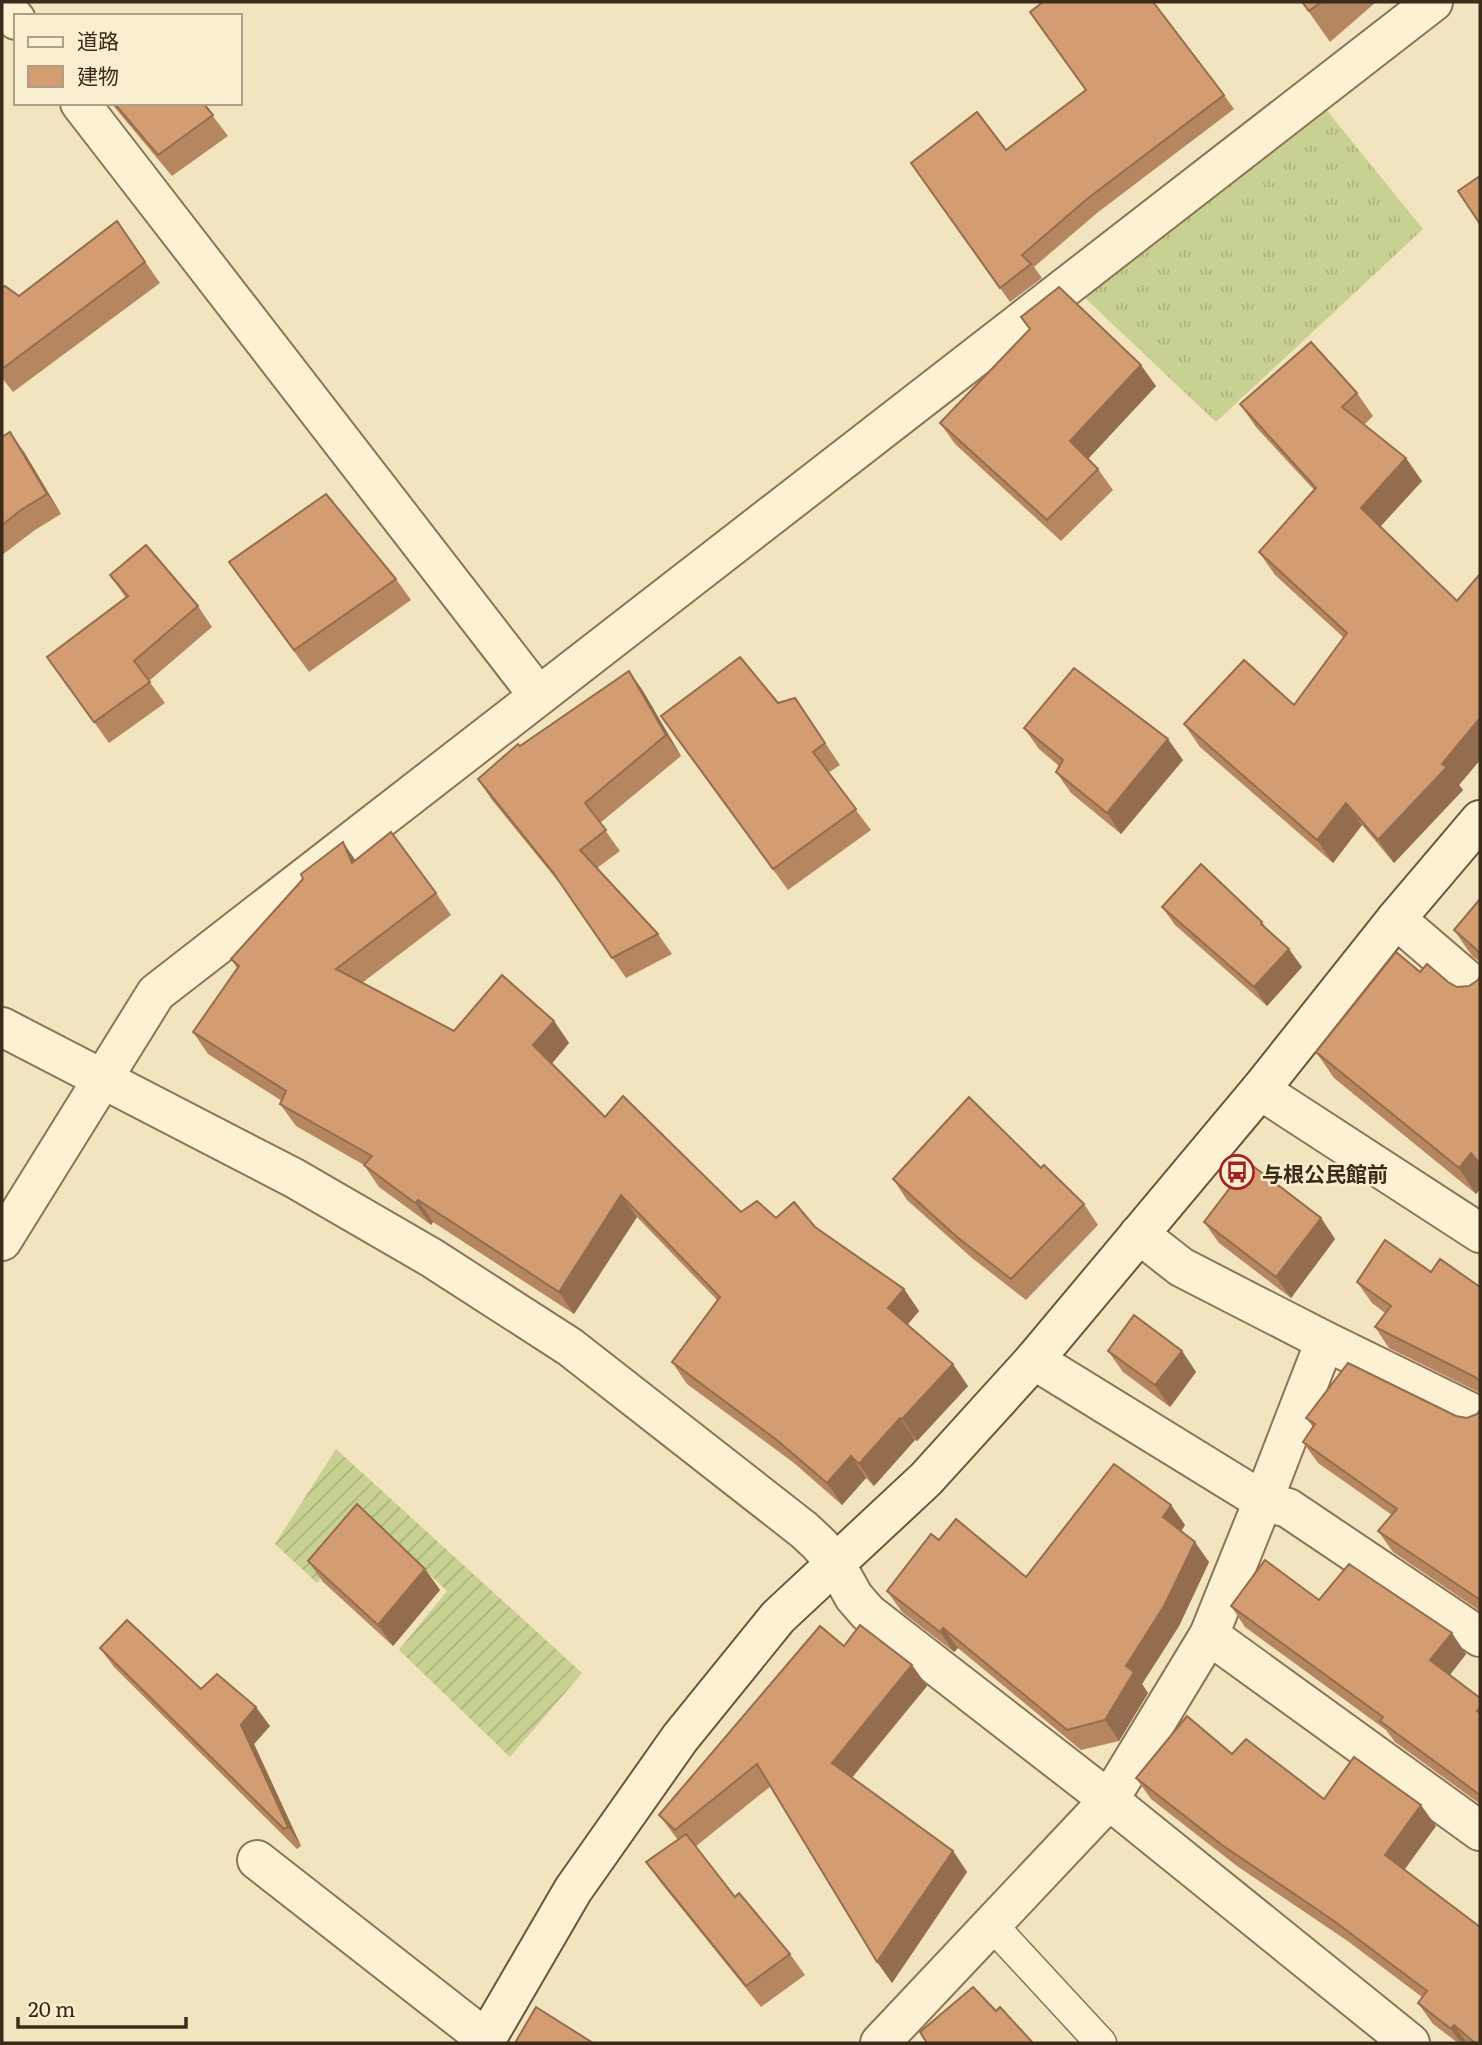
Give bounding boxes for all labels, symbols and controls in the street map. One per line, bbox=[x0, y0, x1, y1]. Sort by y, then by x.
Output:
legend bbox=[14, 14, 242, 105]
text: 道路 bbox=[77, 24, 119, 55]
text: 建物 bbox=[77, 59, 119, 90]
bus stop icon: 与根公民館前 bbox=[1218, 1153, 1256, 1191]
place label: 与根公民館前 bbox=[1262, 1157, 1388, 1188]
scale bar bbox=[18, 1986, 186, 2030]
text: 20 m bbox=[28, 1992, 75, 2023]

